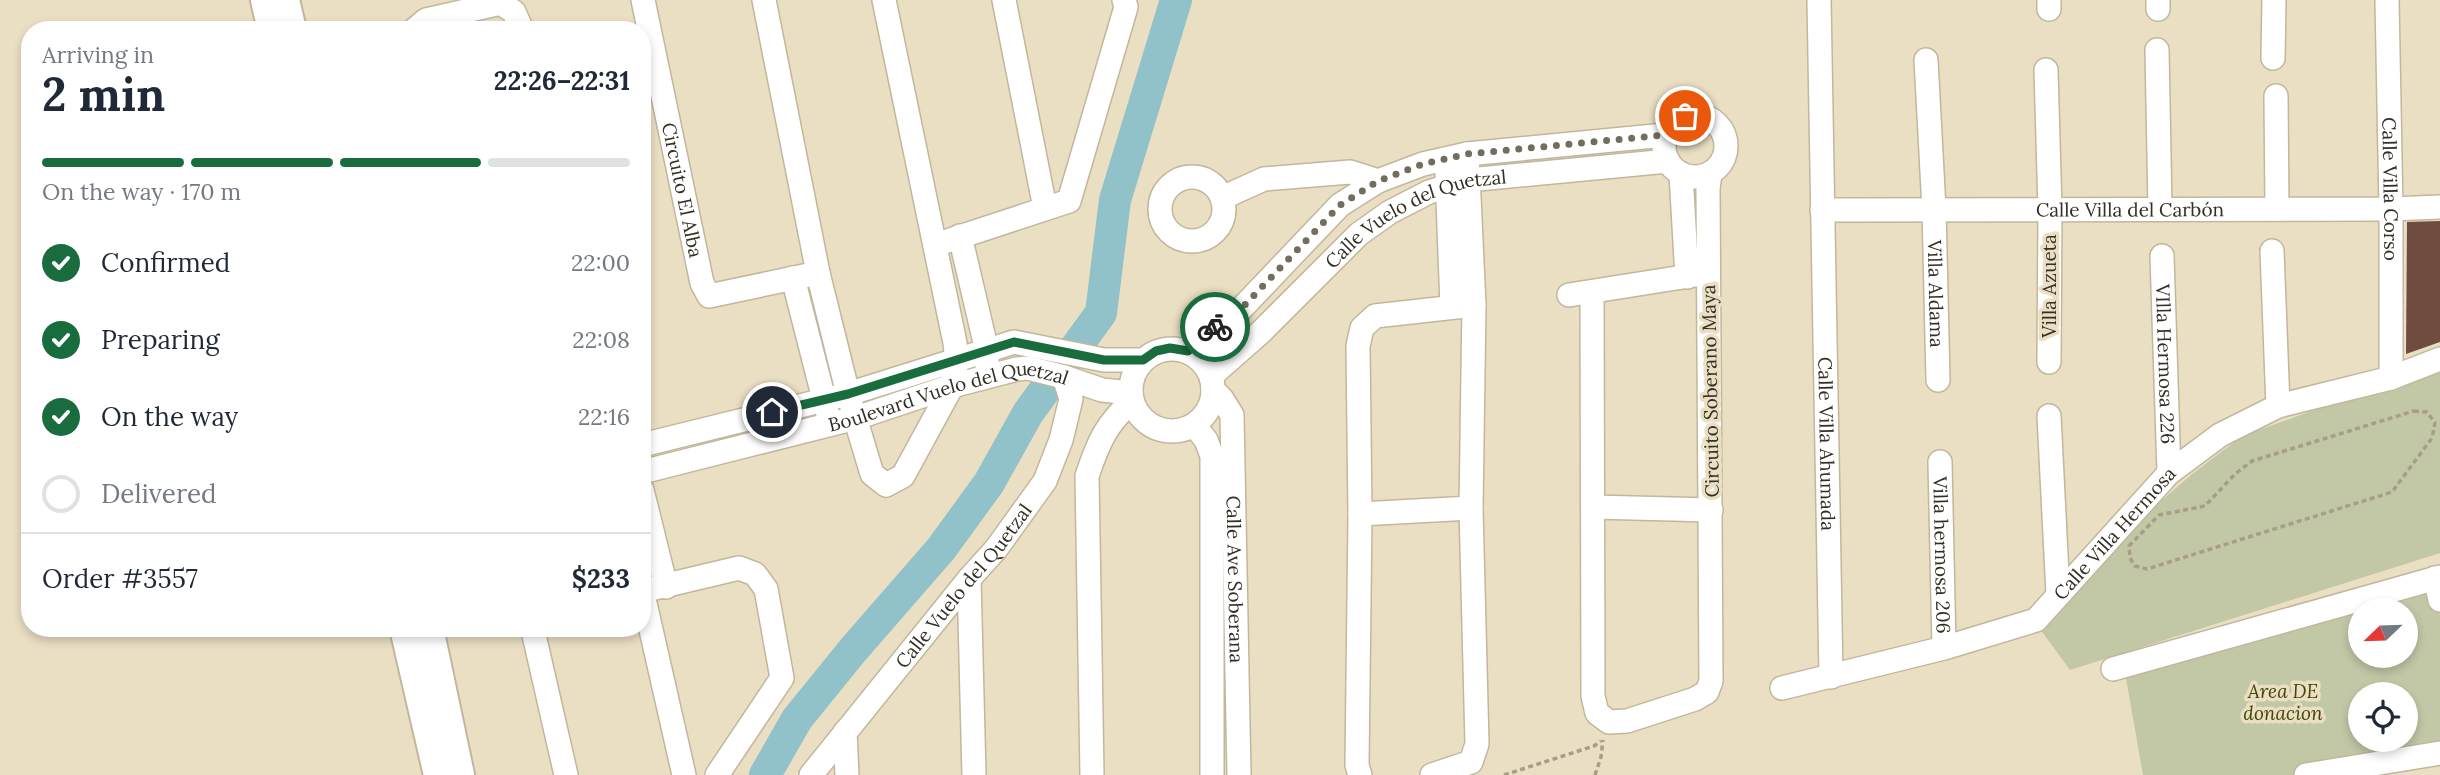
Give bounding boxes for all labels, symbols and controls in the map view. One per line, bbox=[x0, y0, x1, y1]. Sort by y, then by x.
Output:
text: Arriving in bbox=[42, 40, 154, 69]
text: 22:26–22:31 bbox=[494, 64, 630, 97]
text: 2 min bbox=[42, 65, 165, 124]
pin bbox=[1655, 86, 1715, 146]
icon: bag bbox=[1666, 97, 1704, 135]
street label: Calle Villa Corso bbox=[2377, 117, 2403, 261]
street label: Circuito El Alba bbox=[657, 120, 708, 260]
street label: Calle Vuelo del Quetzal bbox=[1320, 164, 1507, 273]
text: On the way · 170 m bbox=[42, 177, 241, 206]
street label: Calle Villa del Carbón bbox=[2036, 197, 2224, 222]
street label: Villa Azueta bbox=[2037, 234, 2061, 339]
street label: Villa Aldama bbox=[1923, 239, 1949, 348]
icon: check bbox=[42, 244, 80, 282]
text: Confirmed bbox=[101, 246, 230, 279]
text: 22:00 bbox=[571, 248, 630, 277]
street label: VIlla Hermosa 226 bbox=[2151, 283, 2180, 444]
street label: Circuito Soberano Maya bbox=[1696, 284, 1724, 498]
courier bbox=[1180, 292, 1250, 362]
icon: bike bbox=[1196, 308, 1234, 346]
icon: check bbox=[42, 321, 80, 359]
text: Preparing bbox=[101, 323, 220, 356]
text: 22:08 bbox=[572, 325, 630, 354]
street label: Boulevard Vuelo del Quetzal bbox=[826, 356, 1072, 437]
street label: Calle Villa Ahumada bbox=[1813, 357, 1840, 531]
pin bbox=[742, 382, 802, 442]
icon: home bbox=[753, 393, 791, 431]
icon: check bbox=[42, 398, 80, 436]
text: On the way bbox=[101, 400, 238, 433]
text: 22:16 bbox=[578, 402, 630, 431]
street label: Calle Villa Hermosa bbox=[2048, 462, 2181, 605]
street label: Villa hermosa 206 bbox=[1928, 475, 1956, 634]
text: Delivered bbox=[101, 477, 217, 510]
street label: Calle Ave Soberana bbox=[1222, 495, 1249, 664]
street label: Calle Vuelo del Quetzal bbox=[890, 499, 1037, 673]
text: Order #3557 bbox=[42, 562, 198, 595]
text: $233 bbox=[572, 562, 630, 595]
north arrow bbox=[2348, 598, 2418, 668]
map controls bbox=[2348, 598, 2418, 752]
park label: Area DE donacion bbox=[2243, 679, 2323, 725]
button: locate bbox=[2348, 682, 2418, 752]

